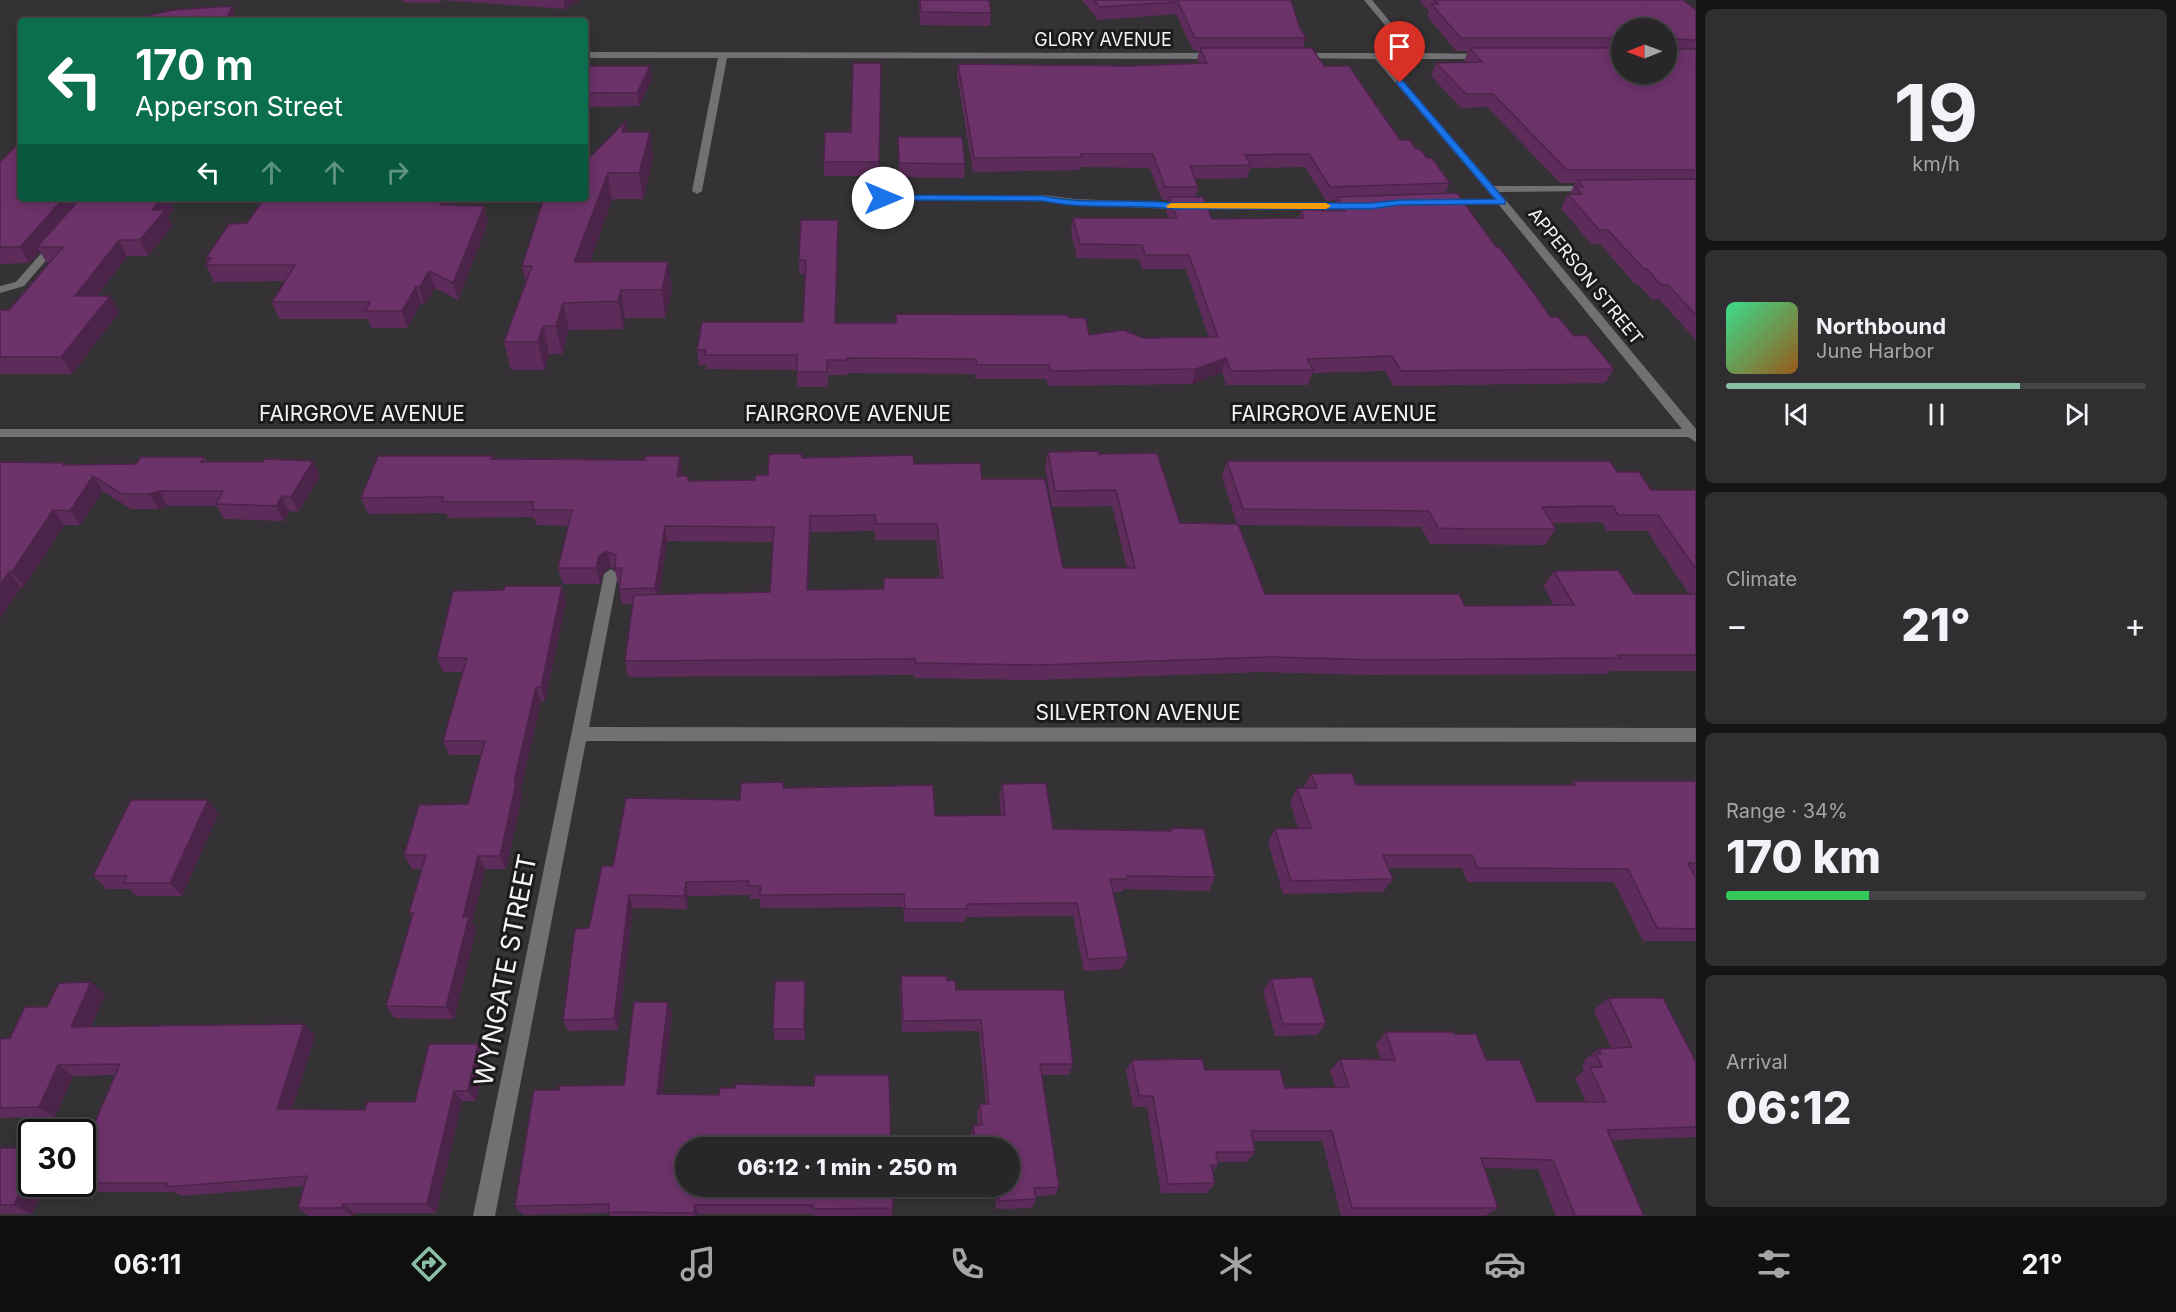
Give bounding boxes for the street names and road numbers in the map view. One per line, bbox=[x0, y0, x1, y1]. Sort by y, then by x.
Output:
street label: GLORY AVENUE bbox=[1034, 29, 1172, 50]
street label: APPERSON STREET bbox=[1524, 203, 1648, 349]
street label: FAIRGROVE AVENUE bbox=[259, 401, 465, 426]
street label: FAIRGROVE AVENUE bbox=[745, 401, 951, 426]
street label: FAIRGROVE AVENUE bbox=[1231, 401, 1437, 426]
street label: SILVERTON AVENUE bbox=[1035, 700, 1241, 725]
street label: WYNGATE STREET bbox=[467, 852, 543, 1088]

